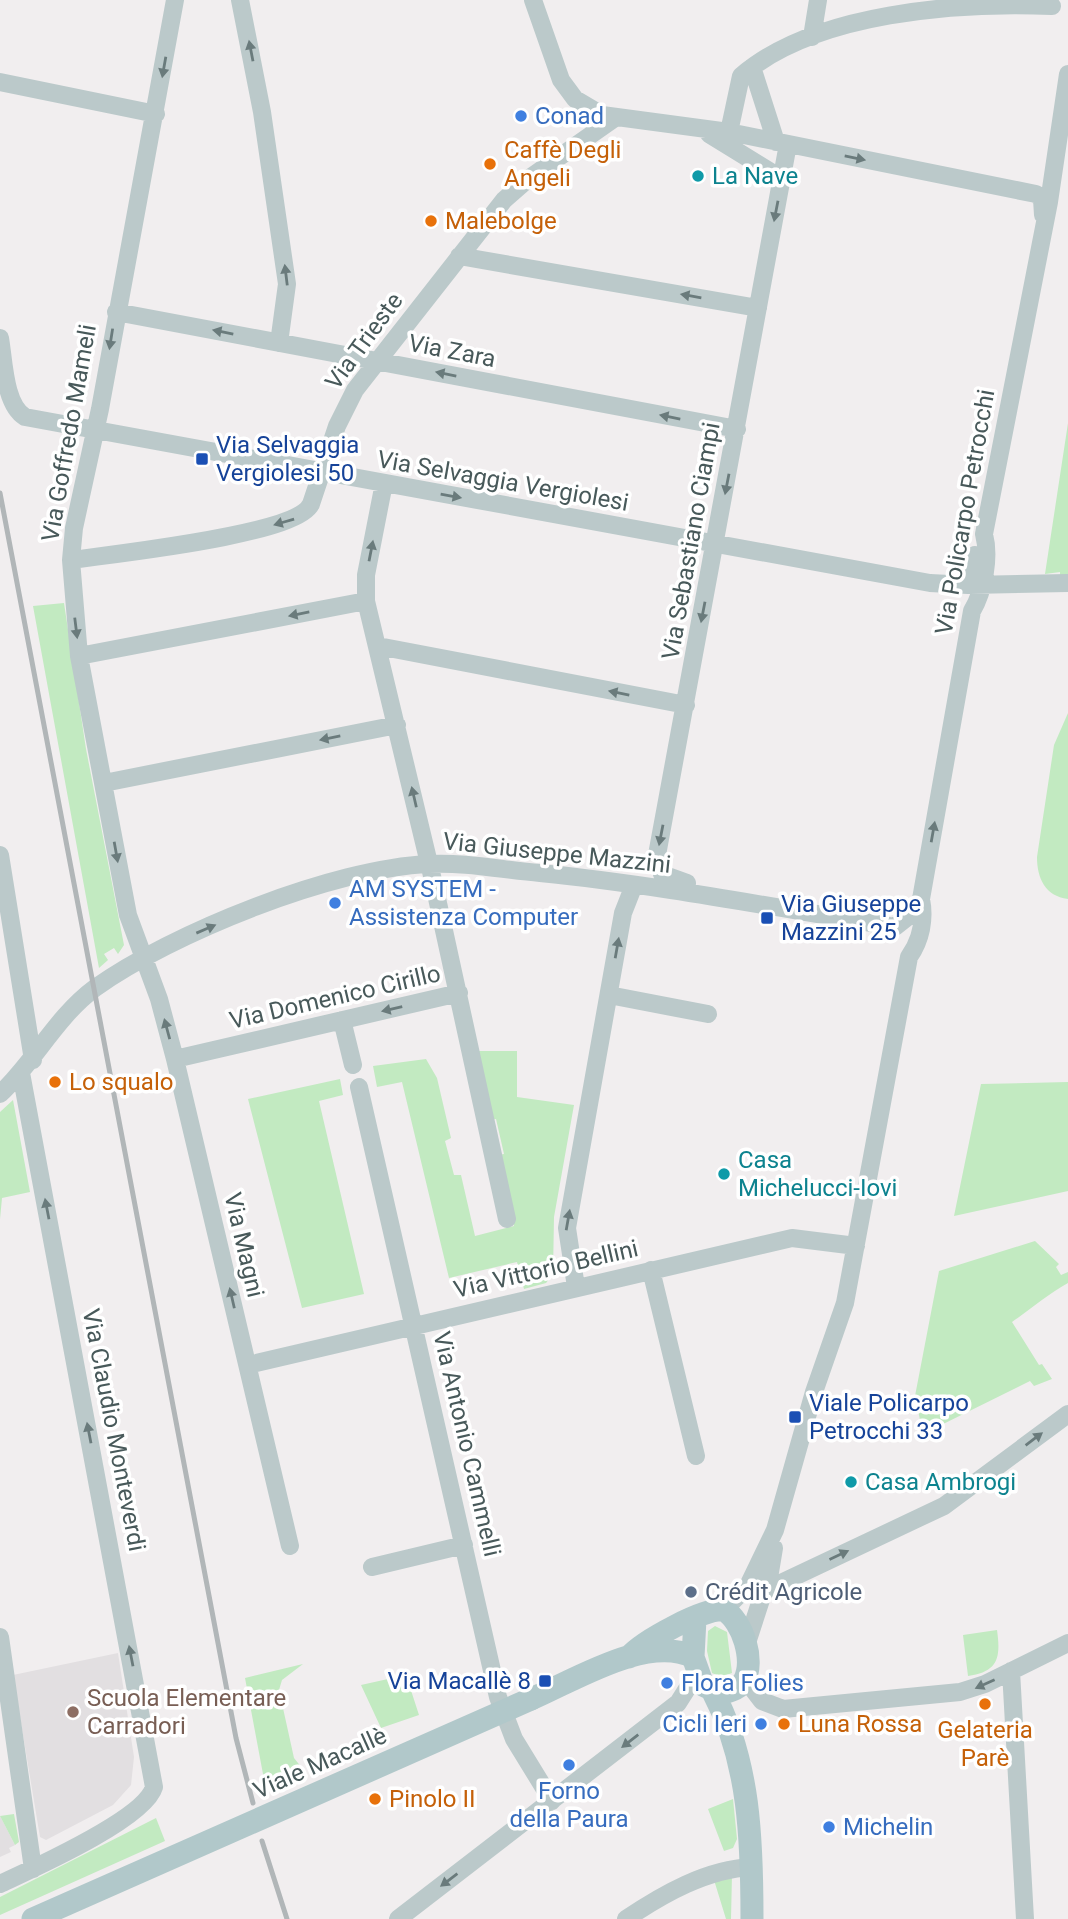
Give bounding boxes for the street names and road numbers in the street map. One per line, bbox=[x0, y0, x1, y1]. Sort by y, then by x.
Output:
street label: Via Trieste bbox=[320, 287, 408, 395]
street label: Via Goffredo Mameli bbox=[36, 322, 102, 544]
street label: Via Zara bbox=[406, 329, 498, 373]
street label: Via Policarpo Petrocchi bbox=[930, 387, 1000, 637]
street label: Via Sebastiano Ciampi bbox=[656, 420, 726, 662]
street label: Via Selvaggia Vergiolesi bbox=[375, 445, 631, 517]
street label: Via Giuseppe Mazzini bbox=[442, 827, 672, 879]
street label: Via Domenico Cirillo bbox=[227, 959, 443, 1035]
street label: Via Magni bbox=[218, 1190, 270, 1300]
street label: Via Vittorio Bellini bbox=[451, 1234, 641, 1304]
street label: Via Claudio Monteverdi bbox=[77, 1306, 151, 1554]
street label: Via Antonio Cammelli bbox=[427, 1329, 507, 1559]
street label: Viale Macallè bbox=[249, 1721, 391, 1805]

